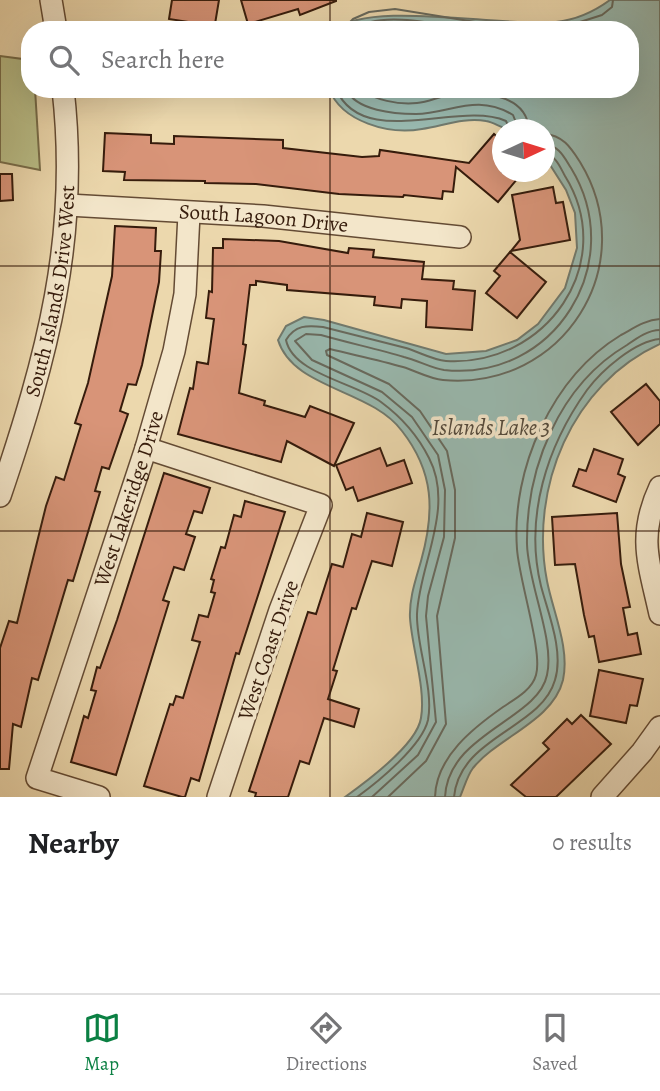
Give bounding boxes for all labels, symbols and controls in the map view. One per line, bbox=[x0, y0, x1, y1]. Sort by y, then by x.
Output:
search box bbox=[21, 21, 639, 98]
icon: search bbox=[45, 41, 83, 79]
text: Search here bbox=[101, 42, 225, 77]
north arrow bbox=[492, 119, 555, 182]
street label: South Islands Drive West bbox=[18, 184, 81, 400]
street label: South Lagoon Drive bbox=[178, 197, 350, 239]
street label: West Lakeridge Drive bbox=[87, 407, 170, 591]
water label: Islands Lake 3 bbox=[432, 412, 550, 443]
street label: West Coast Drive bbox=[231, 576, 305, 725]
text: Nearby bbox=[28, 823, 119, 863]
text: 0 results bbox=[552, 827, 632, 858]
tab: Map bbox=[83, 1009, 121, 1077]
tab: Directions bbox=[286, 1009, 367, 1077]
tab: Saved bbox=[532, 1009, 577, 1077]

